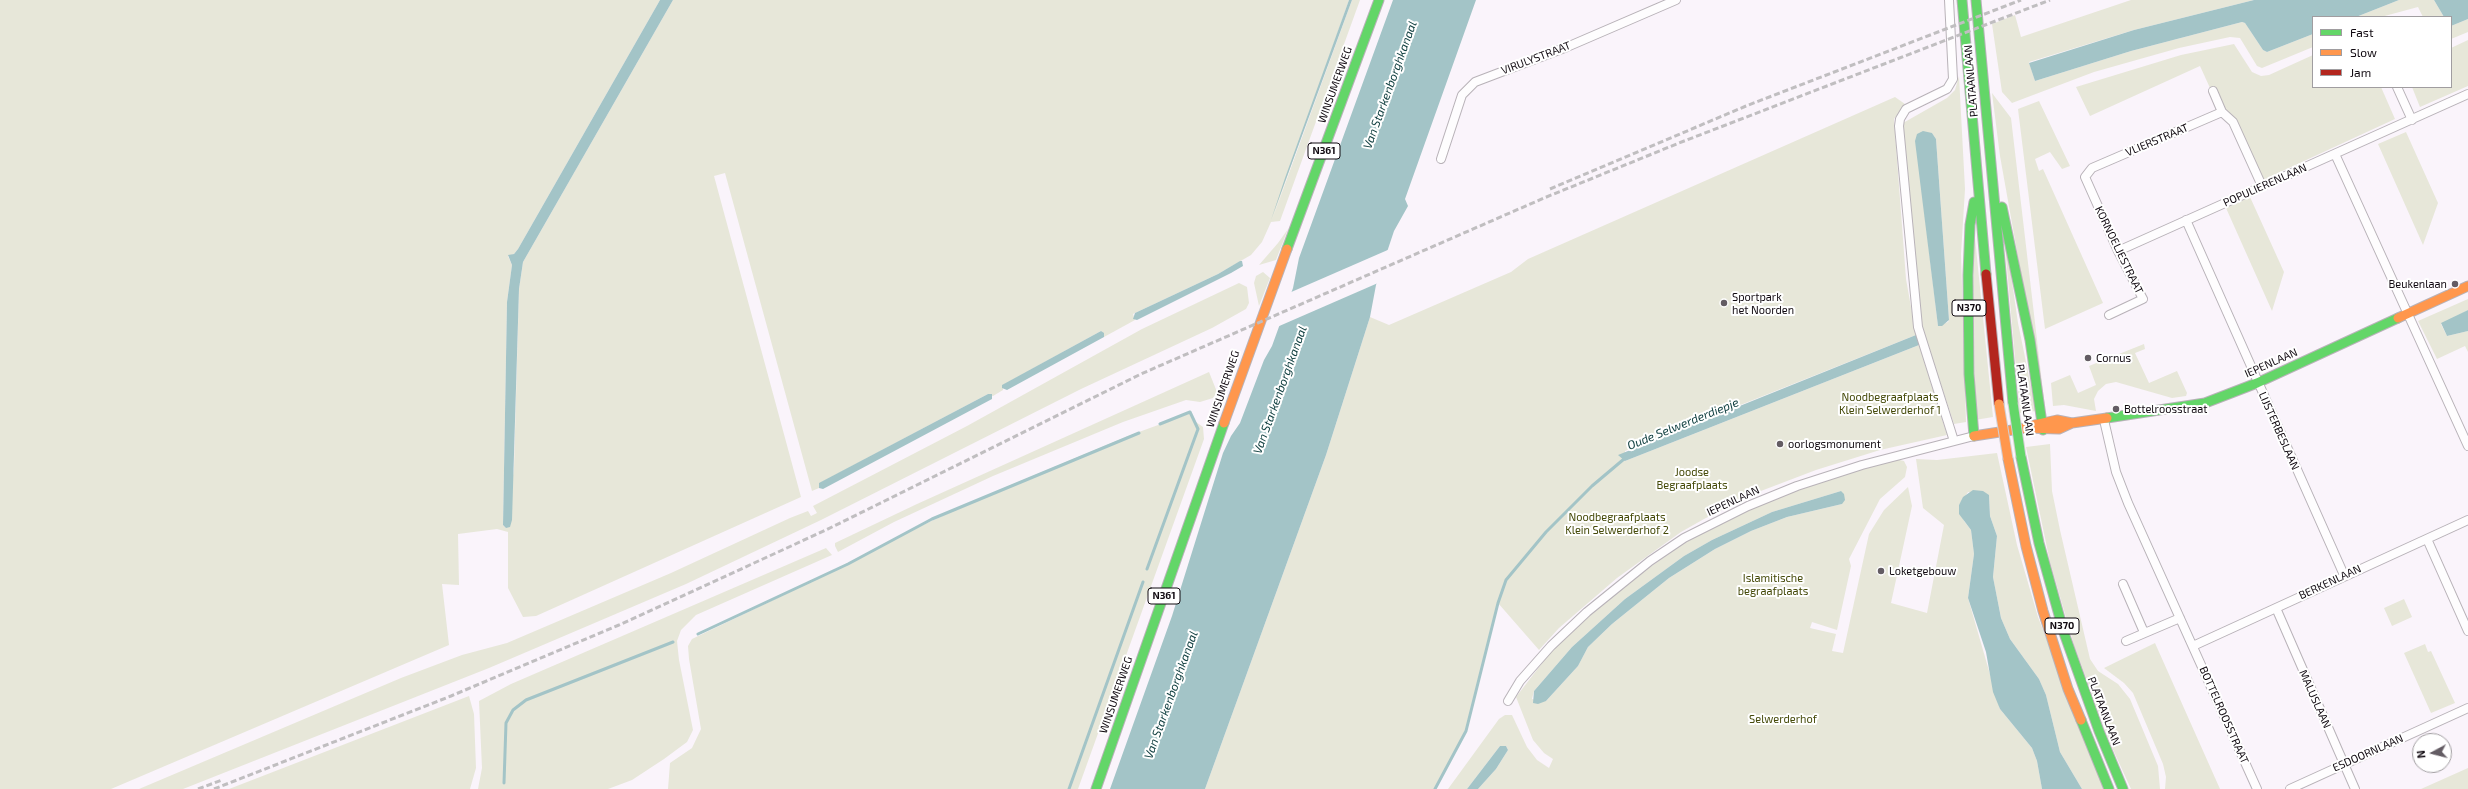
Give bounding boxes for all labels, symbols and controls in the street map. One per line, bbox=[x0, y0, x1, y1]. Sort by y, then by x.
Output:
legend bbox=[2312, 16, 2452, 88]
water label: Van Starkenborghkanaal bbox=[1360, 19, 1420, 151]
text: Fast bbox=[2350, 25, 2373, 39]
street label: VIRULYSTRAAT bbox=[1499, 39, 1573, 77]
street label: PLATAANLAAN bbox=[1961, 44, 1981, 118]
street label: WINSUMERWEG bbox=[1315, 45, 1355, 125]
text: Slow bbox=[2350, 45, 2377, 59]
text: Jam bbox=[2350, 65, 2371, 79]
street label: VLIERSTRAAT bbox=[2124, 121, 2190, 159]
road number: N361 bbox=[1308, 143, 1340, 159]
street label: POPULIERENLAAN bbox=[2221, 161, 2309, 209]
street label: KORNOELJESTRAAT bbox=[2092, 204, 2146, 296]
place label: Beukenlaan bbox=[2389, 277, 2447, 291]
marker: Beukenlaan bbox=[2450, 279, 2460, 289]
place label: Sportpark het Noorden bbox=[1732, 290, 1794, 316]
marker: Sportpark het Noorden bbox=[1719, 298, 1729, 308]
road number: N370 bbox=[1952, 300, 1986, 316]
water label: Van Starkenborghkanaal bbox=[1250, 324, 1310, 456]
street label: IEPENLAAN bbox=[2242, 345, 2300, 381]
street label: WINSUMERWEG bbox=[1204, 349, 1242, 429]
place label: Cornus bbox=[2096, 351, 2131, 365]
marker: Cornus bbox=[2083, 353, 2093, 363]
street label: PLATAANLAAN bbox=[2013, 363, 2037, 437]
park label: Noodbegraafplaats Klein Selwerderhof 1 bbox=[1839, 390, 1941, 416]
street label: LIJSTERBESLAAN bbox=[2256, 390, 2302, 472]
water label: Oude Selwerderdiepje bbox=[1625, 395, 1741, 453]
place label: Bottelroosstraat bbox=[2124, 402, 2207, 416]
marker: Bottelroosstraat bbox=[2111, 404, 2121, 414]
place label: oorlogsmonument bbox=[1788, 437, 1881, 451]
marker: oorlogsmonument bbox=[1775, 439, 1785, 449]
park label: Joodse Begraafplaats bbox=[1656, 465, 1728, 491]
street label: IEPENLAAN bbox=[1705, 483, 1761, 519]
park label: Noodbegraafplaats Klein Selwerderhof 2 bbox=[1565, 510, 1669, 536]
street label: BERKENLAAN bbox=[2297, 562, 2363, 602]
place label: Loketgebouw bbox=[1889, 564, 1956, 578]
marker: Loketgebouw bbox=[1876, 566, 1886, 576]
park label: Islamitische begraafplaats bbox=[1738, 571, 1808, 597]
road number: N361 bbox=[1148, 588, 1180, 604]
road number: N370 bbox=[2045, 618, 2079, 634]
water label: Van Starkenborghkanaal bbox=[1141, 629, 1201, 761]
street label: WINSUMERWEG bbox=[1097, 655, 1135, 735]
street label: BOTTELROOSSTRAAT bbox=[2197, 664, 2251, 766]
street label: MALUSLAAN bbox=[2296, 668, 2334, 730]
street label: PLATAANLAAN bbox=[2085, 675, 2123, 747]
park label: Selwerderhof bbox=[1749, 712, 1817, 726]
street label: ESDOORNLAAN bbox=[2331, 732, 2405, 774]
north arrow bbox=[2412, 733, 2452, 773]
text: N bbox=[2414, 750, 2428, 759]

